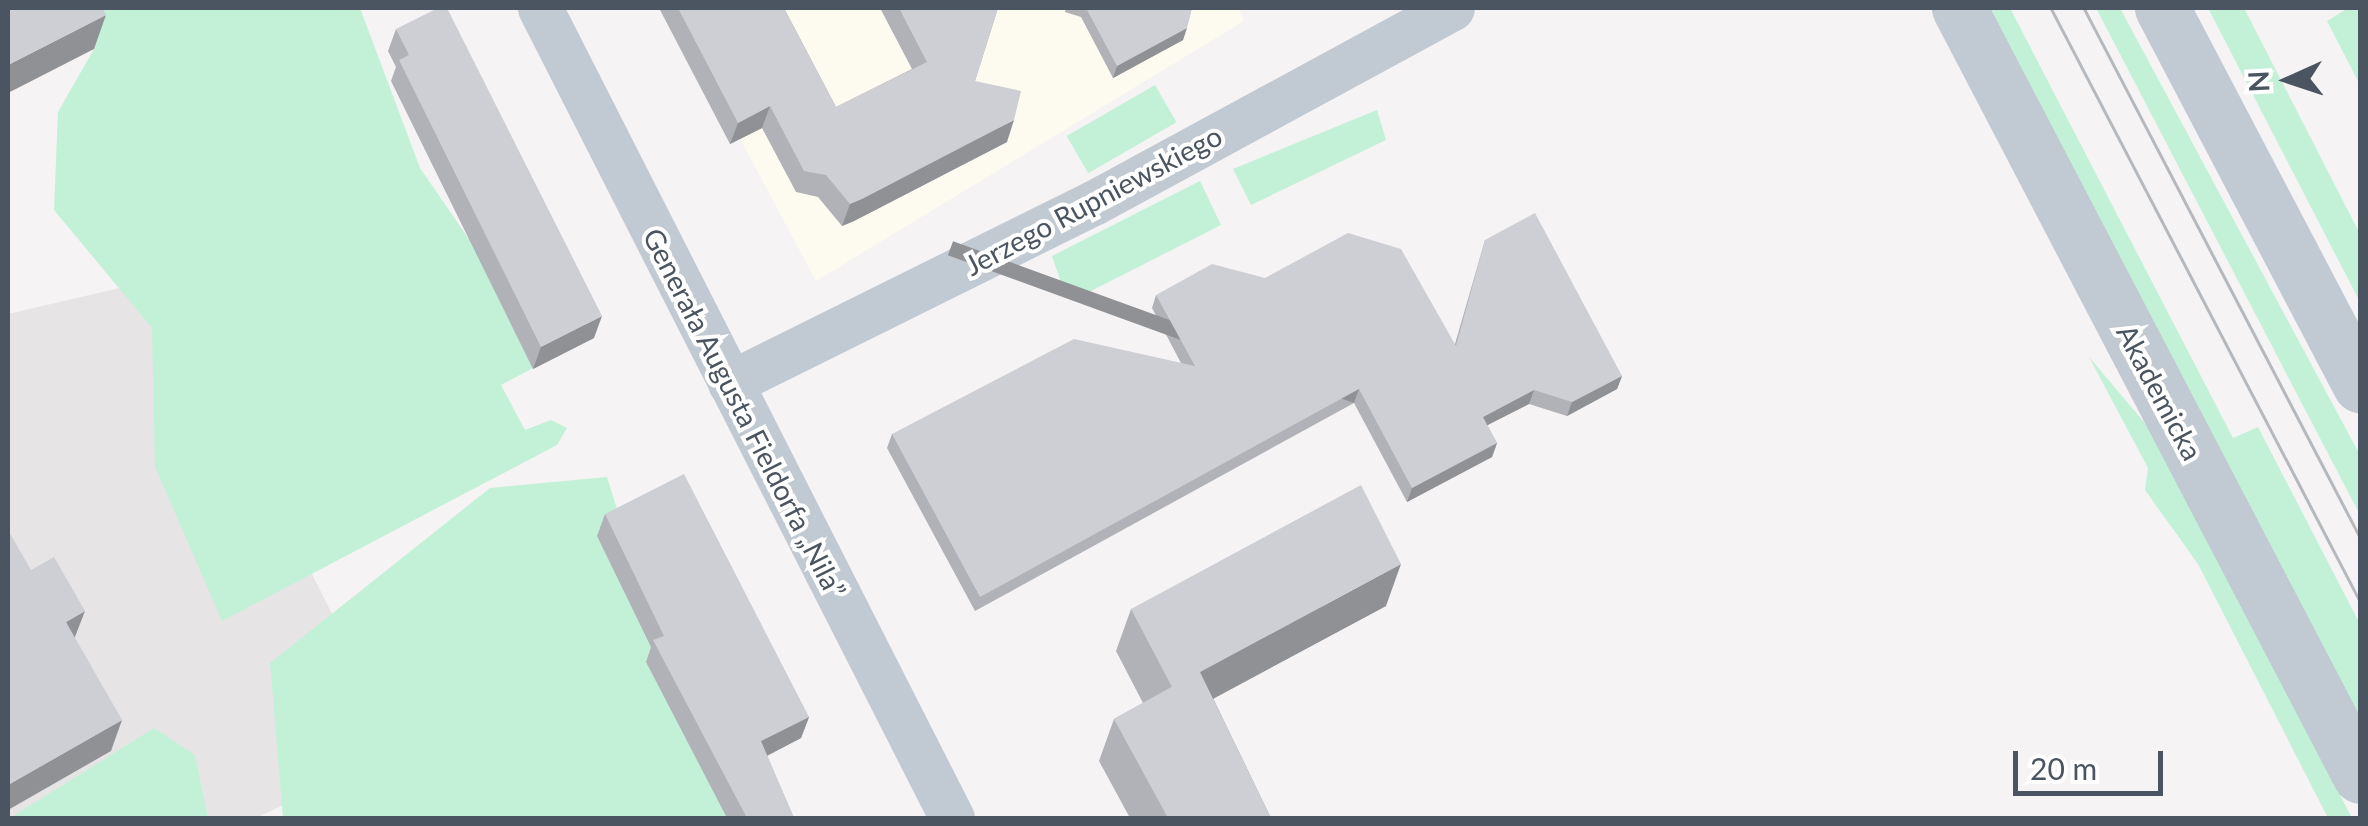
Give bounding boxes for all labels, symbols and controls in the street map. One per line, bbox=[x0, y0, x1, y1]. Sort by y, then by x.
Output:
north arrow bbox=[2238, 30, 2338, 130]
text: N bbox=[2241, 70, 2276, 93]
street label: Jerzego Rupniewskiego bbox=[959, 118, 1227, 282]
street label: Generała Augusta Fieldorfa „Nila” bbox=[637, 222, 853, 604]
street label: Akademicka bbox=[2110, 318, 2210, 466]
scale bar bbox=[2018, 731, 2168, 793]
text: 20 m bbox=[2030, 750, 2097, 786]

